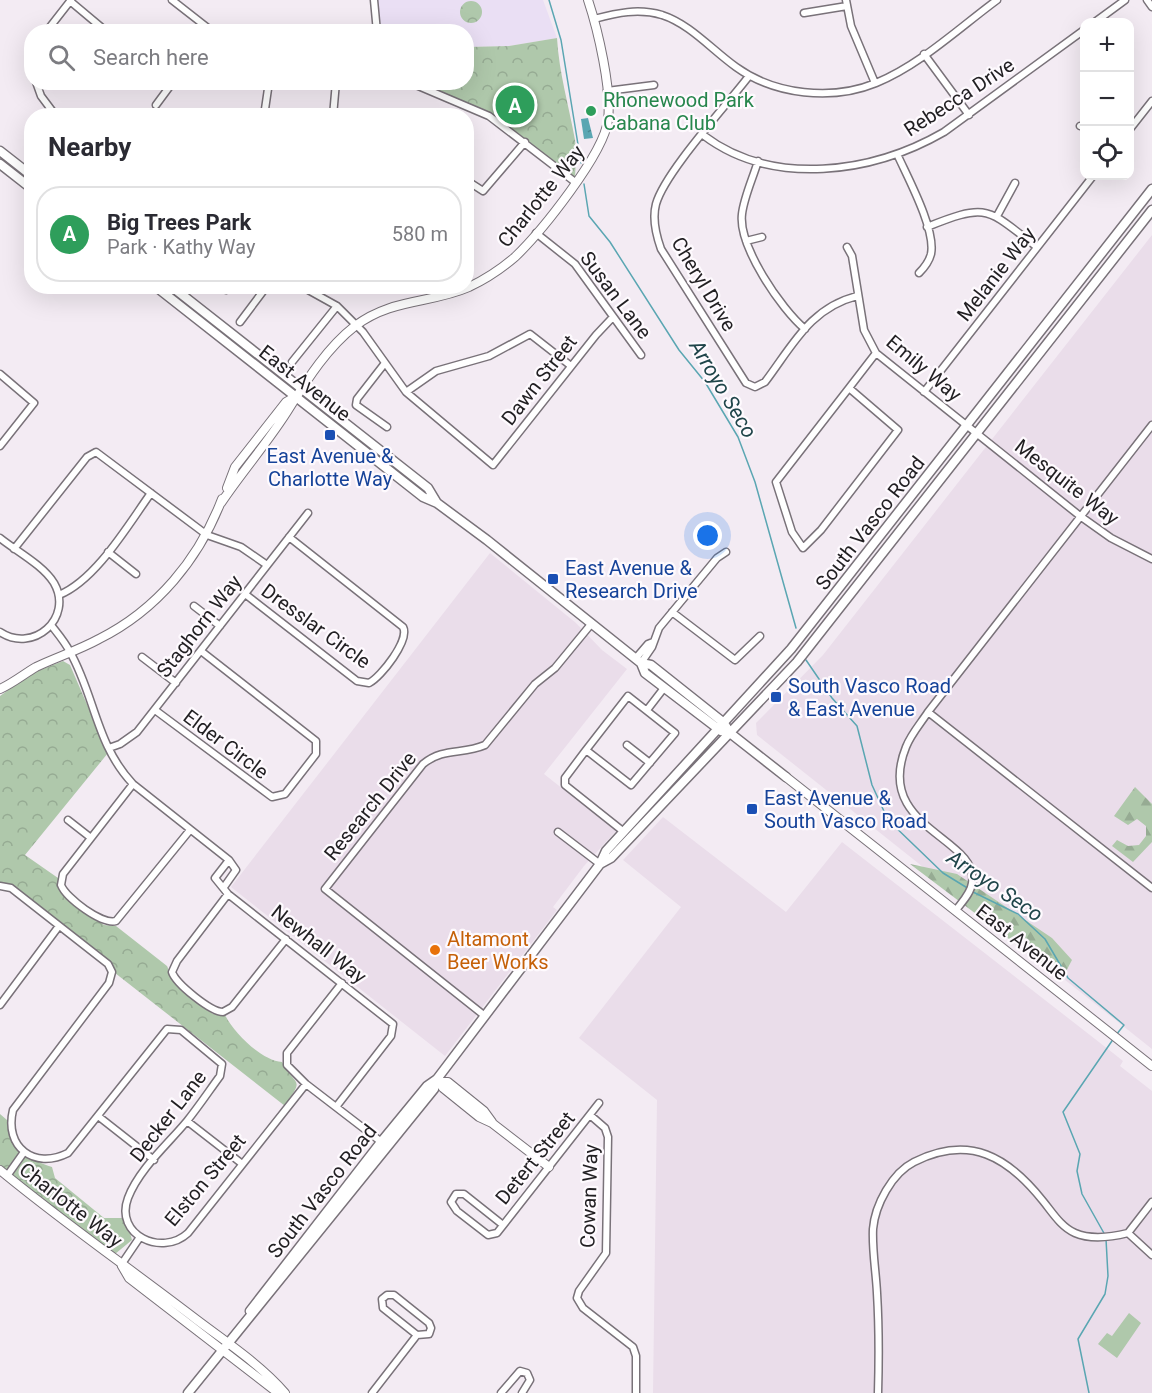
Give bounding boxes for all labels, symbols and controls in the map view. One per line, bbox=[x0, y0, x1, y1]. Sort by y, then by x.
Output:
map controls bbox=[1080, 18, 1134, 180]
button: + bbox=[1080, 18, 1134, 72]
search box bbox=[24, 24, 474, 90]
icon: search bbox=[45, 41, 78, 74]
text: Search here bbox=[93, 45, 209, 70]
street label: Rebecca Drive bbox=[899, 52, 1019, 142]
button: − bbox=[1080, 72, 1134, 126]
pin: A bbox=[496, 82, 534, 128]
place label: Rhonewood Park Cabana Club bbox=[603, 88, 755, 135]
marker: Rhonewood Park Cabana Club bbox=[584, 104, 598, 118]
button: locate bbox=[1080, 126, 1134, 180]
text: Nearby bbox=[48, 132, 131, 162]
street label: Charlotte Way bbox=[493, 140, 590, 252]
text: Big Trees Park bbox=[107, 210, 251, 235]
text: A bbox=[63, 222, 76, 246]
text: 580 m bbox=[392, 222, 448, 246]
street label: Melanie Way bbox=[952, 222, 1041, 326]
street label: Cheryl Drive bbox=[666, 232, 742, 336]
text: Park · Kathy Way bbox=[107, 235, 255, 259]
street label: Susan Lane bbox=[575, 246, 657, 344]
street label: Dawn Street bbox=[496, 330, 582, 430]
street label: Emily Way bbox=[882, 330, 967, 407]
water label: Arroyo Seco bbox=[684, 335, 762, 442]
street label: East Avenue bbox=[254, 340, 356, 426]
marker: East Avenue & Charlotte Way bbox=[323, 428, 337, 442]
street label: Mesquite Way bbox=[1010, 434, 1124, 530]
place label: East Avenue & Charlotte Way bbox=[267, 444, 394, 491]
street label: South Vasco Road bbox=[810, 451, 930, 595]
your location bbox=[693, 521, 722, 550]
place label: East Avenue & Research Drive bbox=[565, 556, 698, 603]
street label: Staghorn Way bbox=[152, 570, 247, 682]
marker: East Avenue & Research Drive bbox=[546, 572, 560, 586]
street label: Dresslar Circle bbox=[257, 578, 375, 674]
place label: South Vasco Road & East Avenue bbox=[788, 674, 951, 721]
marker: South Vasco Road & East Avenue bbox=[769, 690, 783, 704]
street label: Elder Circle bbox=[179, 704, 273, 784]
street label: Research Drive bbox=[319, 747, 421, 865]
place label: East Avenue & South Vasco Road bbox=[764, 786, 927, 833]
marker: East Avenue & South Vasco Road bbox=[745, 802, 759, 816]
water label: Arroyo Seco bbox=[942, 845, 1047, 927]
street label: Newhall Way bbox=[267, 899, 372, 989]
street label: East Avenue bbox=[971, 899, 1073, 985]
place label: Altamont Beer Works bbox=[447, 927, 549, 974]
marker: Altamont Beer Works bbox=[428, 943, 442, 957]
street label: Decker Lane bbox=[125, 1065, 211, 1167]
street label: Detert Street bbox=[490, 1107, 580, 1209]
street label: South Vasco Road bbox=[262, 1119, 382, 1263]
street label: Elston Street bbox=[159, 1129, 251, 1231]
street label: Cowan Way bbox=[575, 1143, 603, 1248]
street label: Charlotte Way bbox=[15, 1157, 128, 1253]

